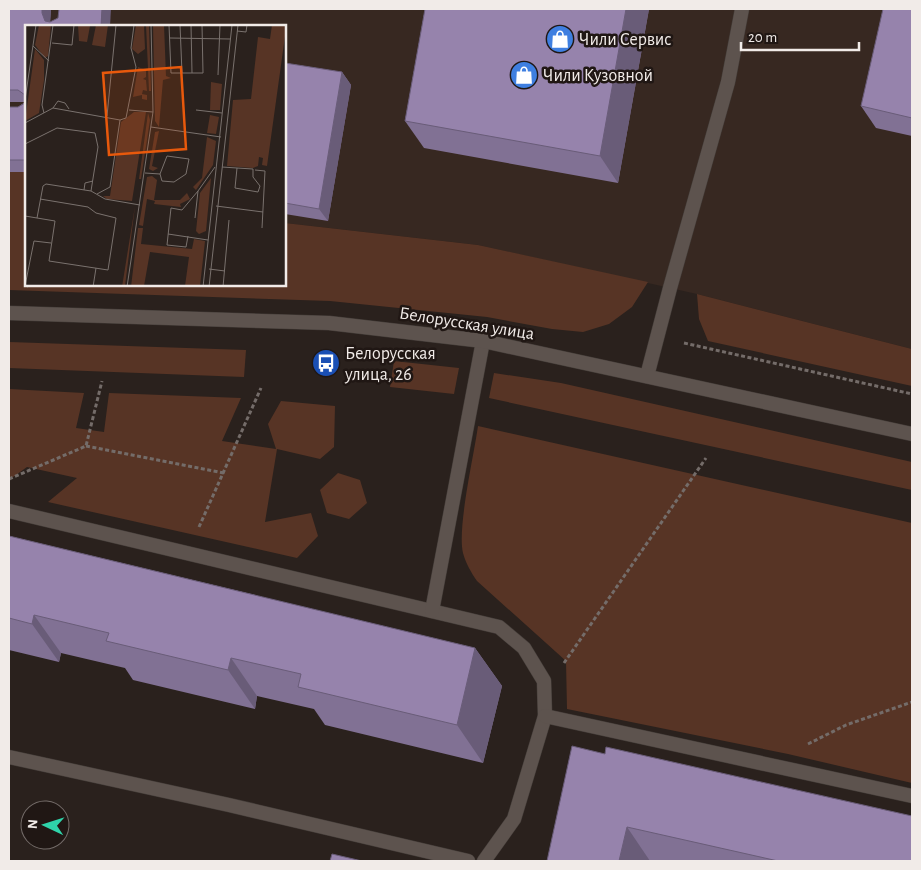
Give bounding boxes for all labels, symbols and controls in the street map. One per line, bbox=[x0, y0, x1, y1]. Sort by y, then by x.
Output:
scale bar bbox=[741, 20, 858, 52]
shop icon: Чили Сервис bbox=[545, 24, 575, 54]
inset map bbox=[25, 25, 286, 286]
text: 20 m bbox=[748, 30, 777, 45]
place label: Чили Сервис bbox=[579, 31, 672, 49]
shop icon: Чили Кузовной bbox=[509, 60, 539, 90]
place label: Чили Кузовной bbox=[543, 67, 653, 85]
street label: Белорусская улица bbox=[398, 304, 536, 344]
place label: Белорусская улица, 26 bbox=[344, 345, 436, 384]
bus stop icon: Белорусская улица, 26 bbox=[311, 348, 341, 378]
north arrow bbox=[20, 800, 70, 850]
text: N bbox=[26, 819, 40, 830]

